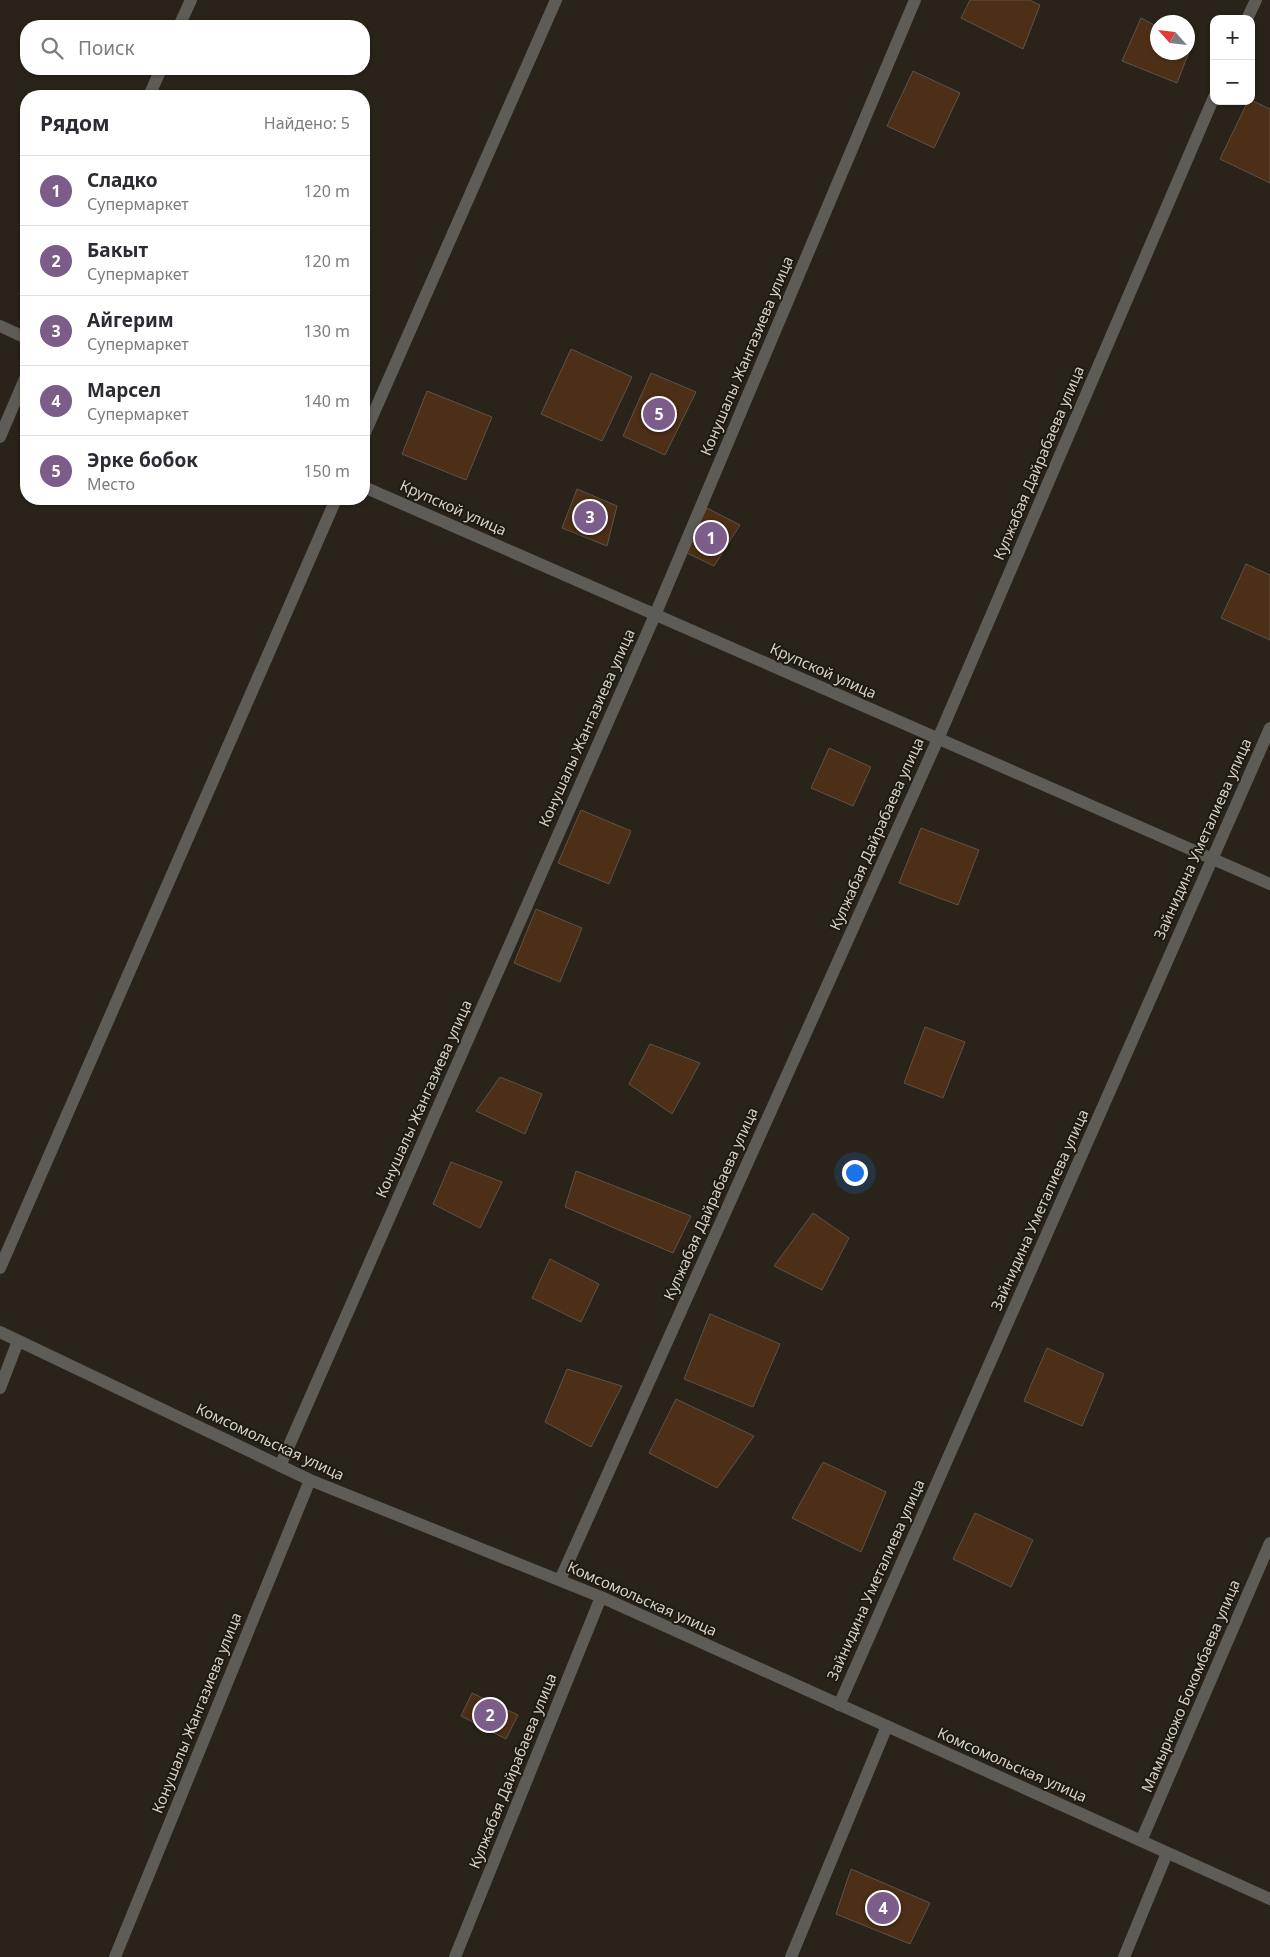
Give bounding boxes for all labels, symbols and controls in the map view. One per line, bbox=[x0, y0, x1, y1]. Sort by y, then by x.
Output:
north arrow bbox=[1150, 15, 1195, 60]
map controls bbox=[1210, 15, 1255, 105]
button: + bbox=[1210, 15, 1255, 60]
search box bbox=[20, 20, 370, 75]
icon: search bbox=[38, 34, 66, 62]
text: Поиск bbox=[78, 35, 134, 61]
button: − bbox=[1210, 60, 1255, 105]
text: Рядом bbox=[40, 109, 110, 137]
text: Найдено: 5 bbox=[264, 112, 350, 134]
text: Сладко bbox=[87, 167, 158, 193]
text: 1 bbox=[51, 180, 61, 202]
text: 120 m bbox=[303, 180, 350, 202]
text: Супермаркет bbox=[87, 193, 189, 215]
text: Бакыт bbox=[87, 237, 148, 263]
text: 2 bbox=[51, 250, 61, 272]
text: 120 m bbox=[303, 250, 350, 272]
street label: Конушалы Жангазиева улица bbox=[695, 253, 797, 458]
text: Супермаркет bbox=[87, 263, 189, 285]
text: Айгерим bbox=[87, 307, 174, 333]
text: 3 bbox=[51, 320, 61, 342]
text: 130 m bbox=[303, 320, 350, 342]
text: Супермаркет bbox=[87, 333, 189, 355]
street label: Кулжабая Дайрабаева улица bbox=[988, 362, 1088, 563]
text: Марсел bbox=[87, 377, 161, 403]
text: 4 bbox=[51, 390, 61, 412]
text: 140 m bbox=[303, 390, 350, 412]
pin: 5 bbox=[643, 395, 675, 433]
text: Супермаркет bbox=[87, 403, 189, 425]
text: Эрке бобок bbox=[87, 447, 198, 473]
text: 5 bbox=[51, 460, 61, 482]
text: 150 m bbox=[303, 460, 350, 482]
text: Место bbox=[87, 473, 135, 495]
street label: Крупской улица bbox=[397, 475, 510, 540]
pin: 3 bbox=[574, 498, 606, 536]
pin: 1 bbox=[695, 519, 727, 557]
street label: Конушалы Жангазиева улица bbox=[533, 625, 639, 830]
street label: Крупской улица bbox=[767, 638, 880, 703]
street label: Кулжабая Дайрабаева улица bbox=[824, 734, 928, 933]
street label: Зайнидина Уметалиева улица bbox=[1149, 735, 1256, 942]
street label: Конушалы Жангазиева улица bbox=[370, 996, 476, 1201]
street label: Кулжабая Дайрабаева улица bbox=[658, 1104, 762, 1303]
street label: Зайнидина Уметалиева улица bbox=[986, 1106, 1093, 1313]
your location bbox=[842, 1160, 868, 1186]
street label: Комсомольская улица bbox=[193, 1398, 348, 1484]
street label: Зайнидина Уметалиева улица bbox=[822, 1476, 929, 1683]
street label: Комсомольская улица bbox=[565, 1556, 720, 1640]
street label: Мамыркожо Бокомбаева улица bbox=[1136, 1576, 1244, 1795]
street label: Конушалы Жангазиева улица bbox=[147, 1609, 246, 1816]
street label: Кулжабая Дайрабаева улица bbox=[464, 1670, 560, 1871]
pin: 2 bbox=[474, 1696, 506, 1734]
street label: Комсомольская улица bbox=[935, 1722, 1090, 1806]
pin: 4 bbox=[867, 1889, 899, 1927]

